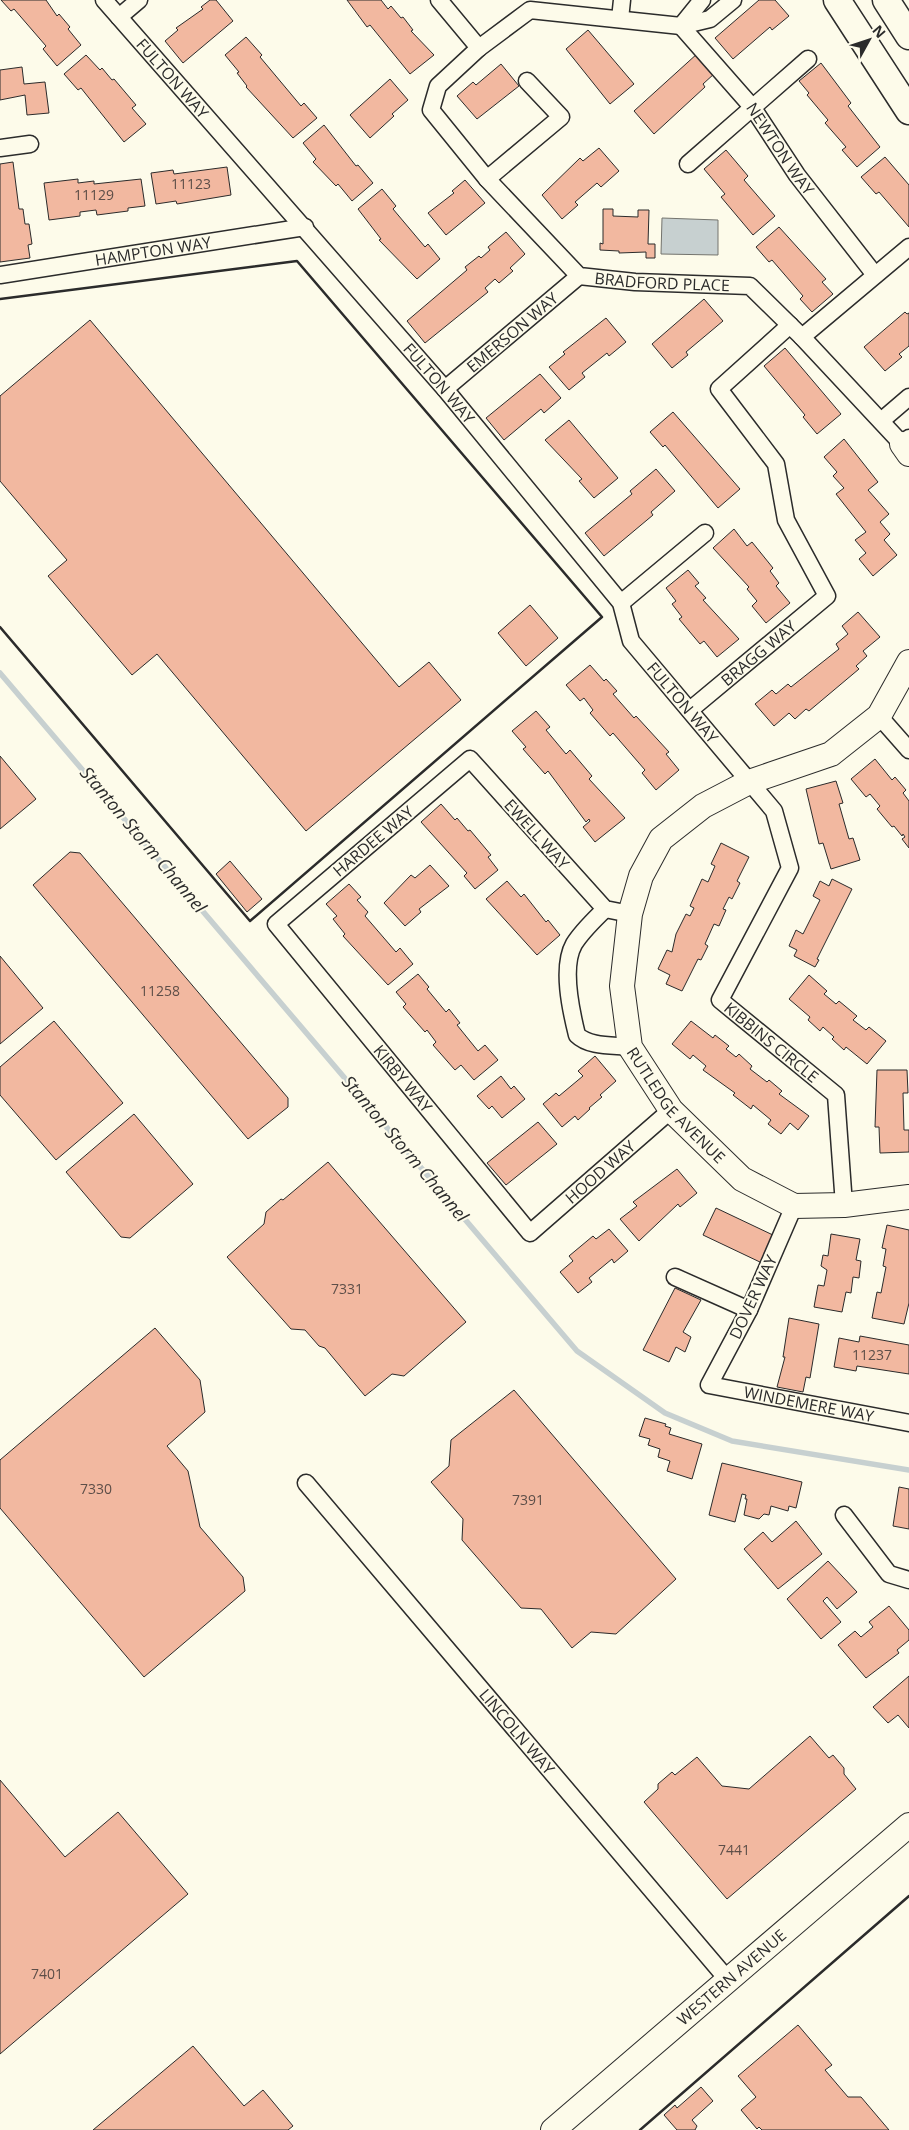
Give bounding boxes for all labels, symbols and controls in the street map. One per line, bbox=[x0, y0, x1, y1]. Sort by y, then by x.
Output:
north arrow bbox=[844, 15, 894, 65]
text: N bbox=[868, 21, 890, 42]
street label: FULTON WAY bbox=[131, 33, 214, 123]
street label: NEWTON WAY bbox=[741, 98, 819, 199]
house number: 11123 bbox=[171, 174, 211, 193]
house number: 11129 bbox=[74, 185, 114, 204]
street label: HAMPTON WAY bbox=[93, 231, 213, 271]
street label: BRADFORD PLACE bbox=[593, 267, 730, 296]
street label: EMERSON WAY bbox=[462, 287, 563, 377]
street label: FULTON WAY bbox=[398, 338, 480, 428]
street label: BRAGG WAY bbox=[716, 615, 801, 691]
street label: FULTON WAY bbox=[642, 657, 723, 748]
water label: Stanton Storm Channel bbox=[75, 761, 213, 918]
street label: EWELL WAY bbox=[500, 794, 574, 874]
street label: HARDEE WAY bbox=[328, 801, 418, 881]
house number: 11258 bbox=[140, 981, 180, 1000]
street label: KIBBINS CIRCLE bbox=[720, 997, 823, 1087]
street label: KIRBY WAY bbox=[369, 1040, 437, 1117]
street label: RUTLEDGE AVENUE bbox=[622, 1043, 730, 1168]
water label: Stanton Storm Channel bbox=[337, 1070, 475, 1227]
street label: HOOD WAY bbox=[560, 1135, 640, 1209]
street label: DOVER WAY bbox=[724, 1251, 782, 1343]
house number: 7331 bbox=[331, 1279, 363, 1298]
house number: 11237 bbox=[852, 1345, 892, 1364]
street label: WINDEMERE WAY bbox=[742, 1381, 876, 1427]
house number: 7330 bbox=[80, 1479, 112, 1498]
house number: 7391 bbox=[512, 1490, 544, 1509]
street label: LINCOLN WAY bbox=[474, 1684, 560, 1779]
house number: 7441 bbox=[718, 1840, 750, 1859]
street label: WESTERN AVENUE bbox=[672, 1924, 791, 2030]
house number: 7401 bbox=[31, 1964, 63, 1983]

